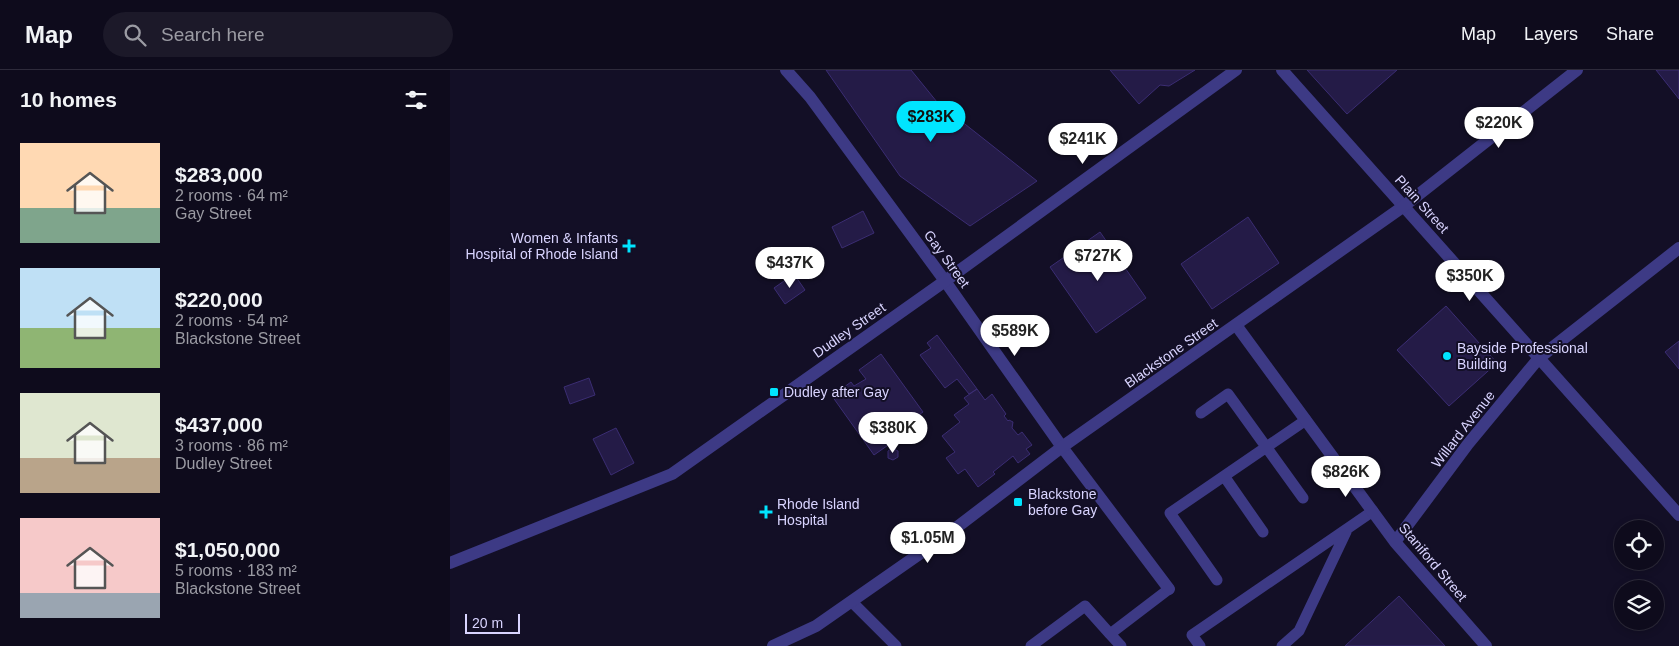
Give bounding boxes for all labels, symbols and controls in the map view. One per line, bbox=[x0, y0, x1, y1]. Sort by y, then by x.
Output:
search box bbox=[103, 12, 453, 57]
text: Map bbox=[25, 21, 73, 48]
icon: search bbox=[121, 21, 149, 49]
text: Search here bbox=[161, 24, 265, 45]
text: Map bbox=[1461, 24, 1496, 44]
text: Layers bbox=[1524, 24, 1578, 44]
text: Share bbox=[1606, 24, 1654, 44]
icon: filters bbox=[402, 86, 430, 114]
text: 10 homes bbox=[20, 88, 117, 111]
pin: $283K bbox=[896, 100, 966, 143]
pin: $220K bbox=[1464, 106, 1534, 149]
text: $283K bbox=[907, 108, 955, 125]
text: $220K bbox=[1475, 114, 1523, 131]
pin: $241K bbox=[1048, 122, 1118, 165]
text: $241K bbox=[1059, 130, 1107, 147]
icon: home bbox=[60, 163, 120, 223]
text: $283,000 bbox=[175, 163, 263, 186]
street label: Plain Street bbox=[1392, 172, 1452, 236]
text: 2 rooms · 64 m² bbox=[175, 187, 288, 204]
text: Gay Street bbox=[175, 205, 251, 222]
street label: Gay Street bbox=[921, 227, 973, 291]
place label: Women & Infants Hospital of Rhode Island bbox=[465, 230, 618, 262]
marker: Women & Infants Hospital of Rhode Island bbox=[622, 239, 636, 253]
pin: $727K bbox=[1063, 240, 1133, 282]
pin: $437K bbox=[755, 246, 825, 289]
text: $727K bbox=[1074, 247, 1122, 264]
text: $437K bbox=[766, 254, 814, 271]
pin: $350K bbox=[1435, 260, 1505, 302]
text: $350K bbox=[1446, 267, 1494, 284]
icon: home bbox=[60, 288, 120, 348]
text: $220,000 bbox=[175, 288, 263, 311]
street label: Dudley Street bbox=[810, 299, 888, 361]
text: 2 rooms · 54 m² bbox=[175, 312, 288, 329]
pin: $589K bbox=[980, 314, 1050, 357]
street label: Blackstone Street bbox=[1121, 315, 1221, 391]
text: $589K bbox=[991, 322, 1039, 339]
text: Blackstone Street bbox=[175, 330, 300, 347]
place label: Bayside Professional Building bbox=[1457, 340, 1588, 372]
marker: Bayside Professional Building bbox=[1441, 350, 1453, 362]
place label: Dudley after Gay bbox=[784, 384, 889, 400]
marker: Dudley after Gay bbox=[768, 386, 780, 398]
street label: Willard Avenue bbox=[1428, 387, 1498, 471]
pin: $380K bbox=[858, 412, 928, 454]
icon: home bbox=[60, 413, 120, 473]
text: $437,000 bbox=[175, 413, 263, 436]
text: $380K bbox=[869, 419, 917, 436]
text: 3 rooms · 86 m² bbox=[175, 437, 288, 454]
text: Dudley Street bbox=[175, 455, 272, 472]
pin: $826K bbox=[1311, 456, 1381, 498]
text: $826K bbox=[1322, 463, 1370, 480]
place label: Blackstone before Gay bbox=[1028, 486, 1097, 518]
place label: Rhode Island Hospital bbox=[777, 496, 860, 528]
marker: Blackstone before Gay bbox=[1012, 496, 1024, 508]
marker: Rhode Island Hospital bbox=[759, 505, 773, 519]
street label: Staniford Street bbox=[1396, 520, 1470, 604]
map controls bbox=[1614, 520, 1664, 630]
button: locate bbox=[1614, 520, 1664, 570]
pin: $1.05M bbox=[887, 522, 969, 564]
text: $1.05M bbox=[901, 529, 955, 546]
icon: home bbox=[60, 538, 120, 598]
text: $1,050,000 bbox=[175, 538, 280, 561]
text: 5 rooms · 183 m² bbox=[175, 562, 297, 579]
text: Blackstone Street bbox=[175, 580, 300, 597]
button: layers bbox=[1614, 580, 1664, 630]
scale bar bbox=[465, 611, 520, 634]
text: 20 m bbox=[472, 615, 503, 631]

